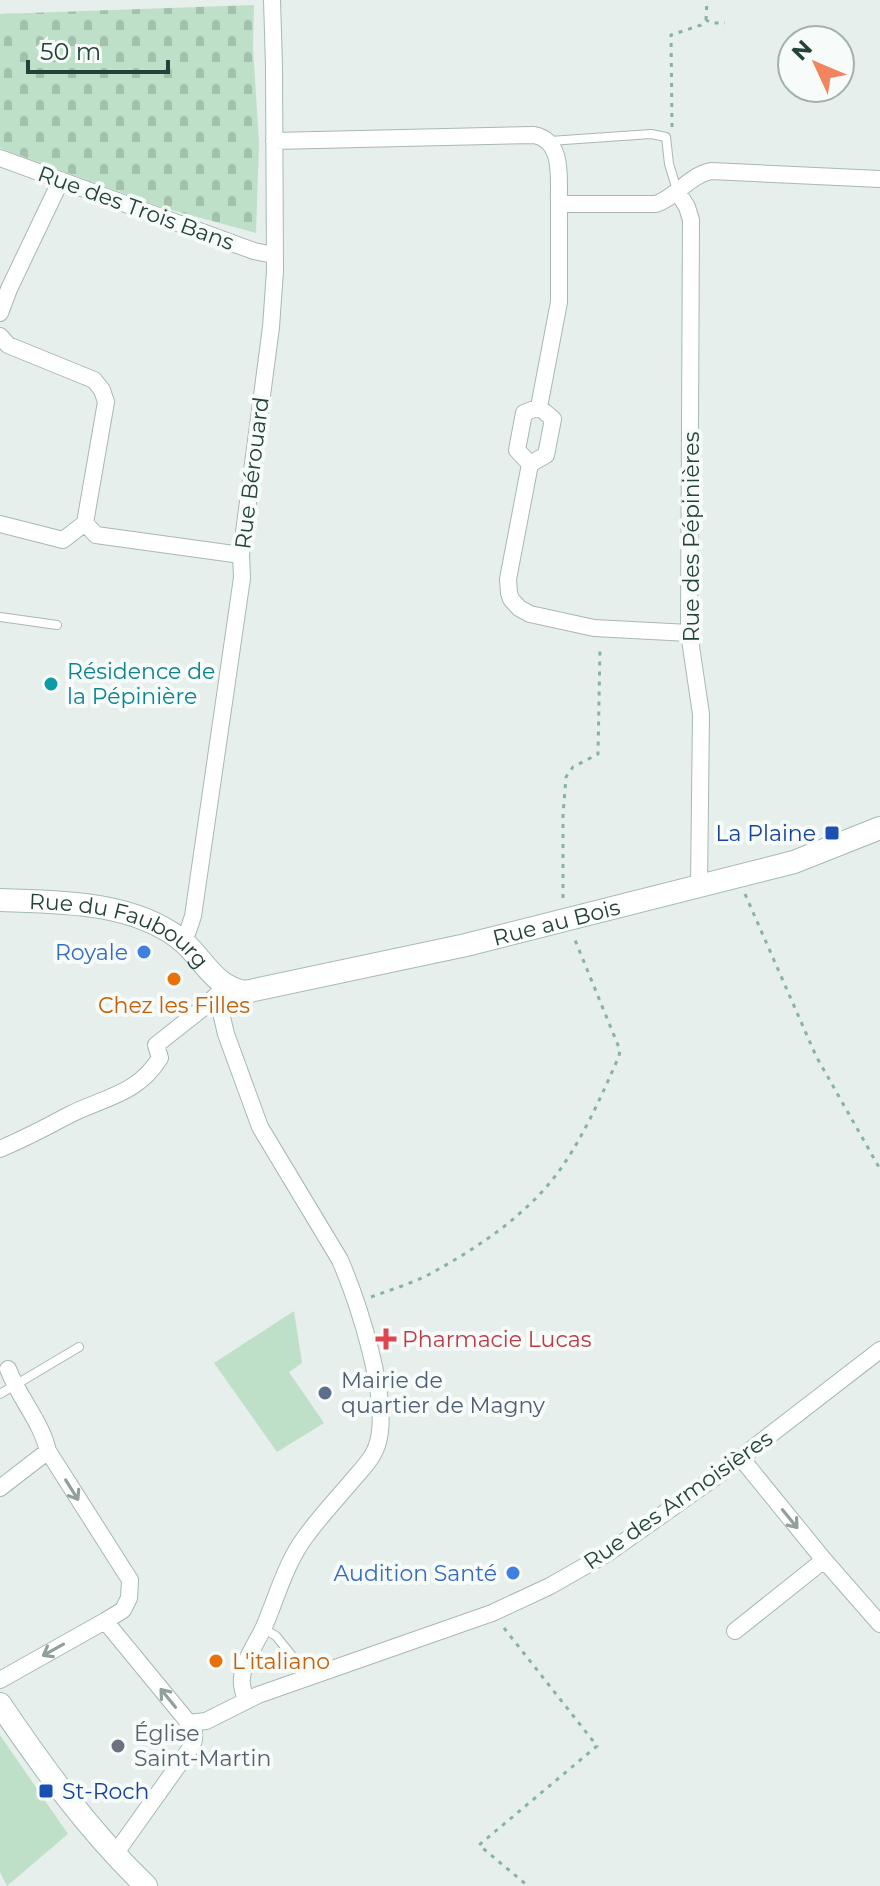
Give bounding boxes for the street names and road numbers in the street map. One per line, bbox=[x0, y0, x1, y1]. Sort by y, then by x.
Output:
street label: Rue des Trois Bans bbox=[34, 160, 238, 256]
street label: Rue Bérouard bbox=[229, 395, 275, 551]
street label: Rue des Pépinières bbox=[678, 431, 705, 642]
street label: Rue du Faubourg bbox=[29, 887, 215, 974]
street label: Rue au Bois bbox=[490, 893, 623, 951]
street label: Rue des Armoisières bbox=[578, 1424, 778, 1575]

